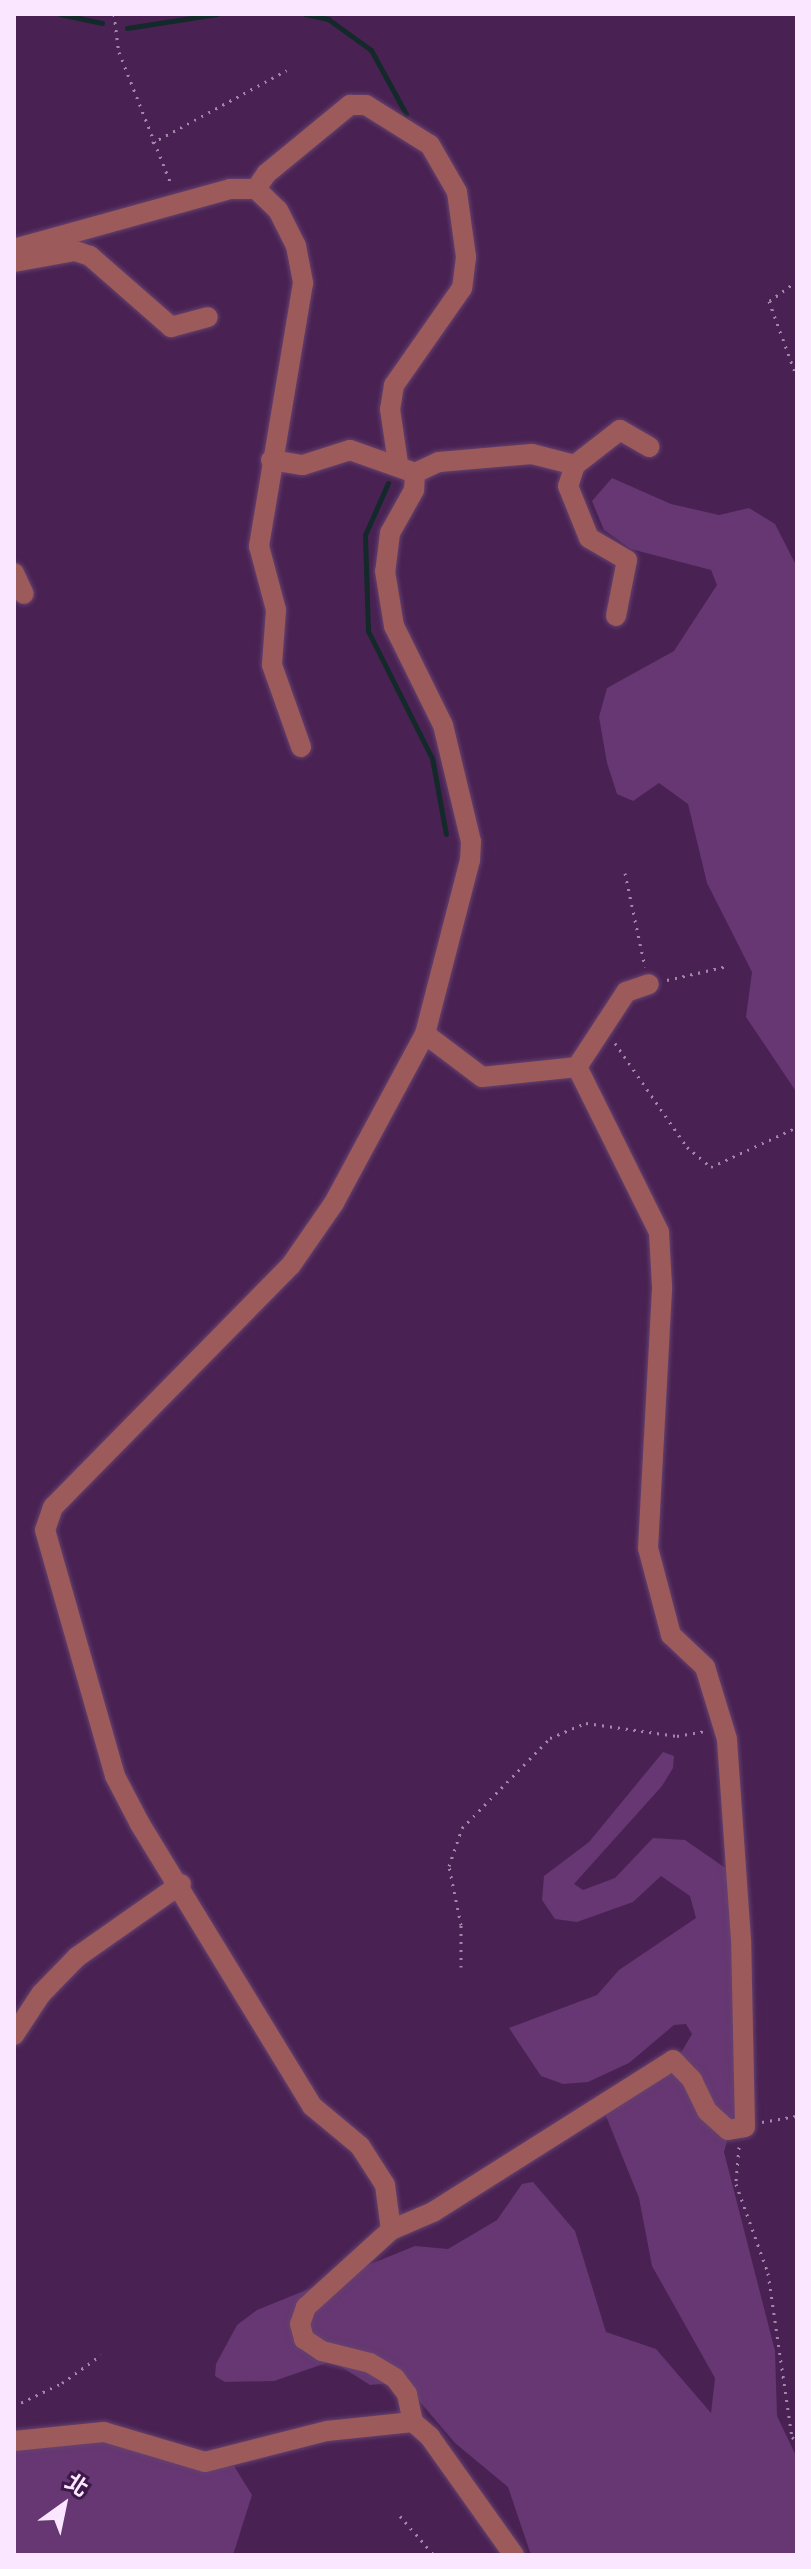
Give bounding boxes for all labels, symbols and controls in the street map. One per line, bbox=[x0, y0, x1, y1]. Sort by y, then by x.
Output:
north arrow bbox=[24, 2465, 104, 2545]
text: 北 bbox=[59, 2465, 96, 2505]

